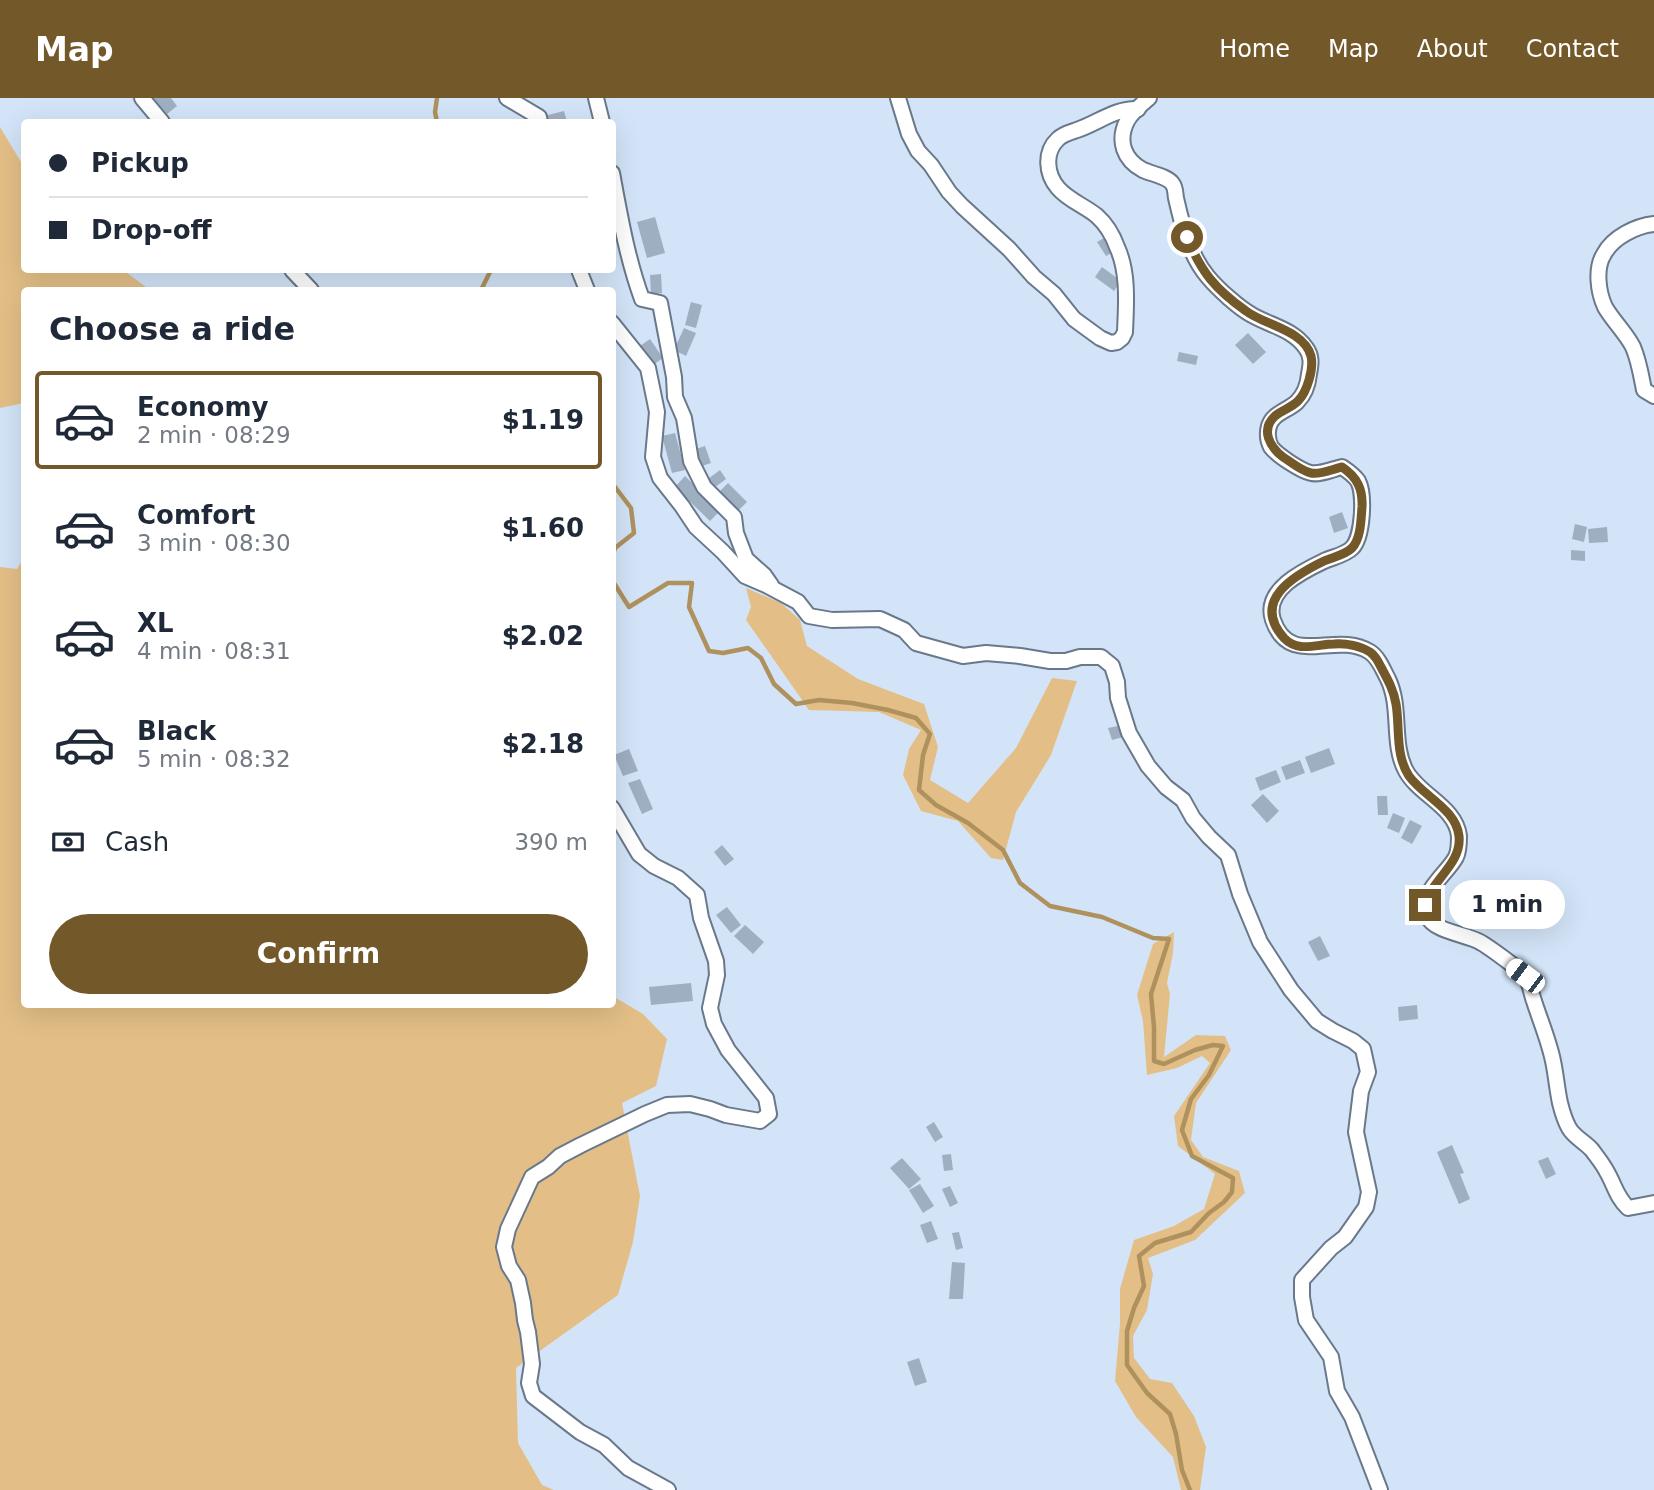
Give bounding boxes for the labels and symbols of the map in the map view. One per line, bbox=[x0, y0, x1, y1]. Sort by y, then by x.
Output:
route start bbox=[1171, 221, 1203, 253]
callout: 1 min bbox=[1450, 880, 1565, 930]
route end bbox=[1409, 889, 1441, 921]
car bbox=[1502, 955, 1549, 997]

